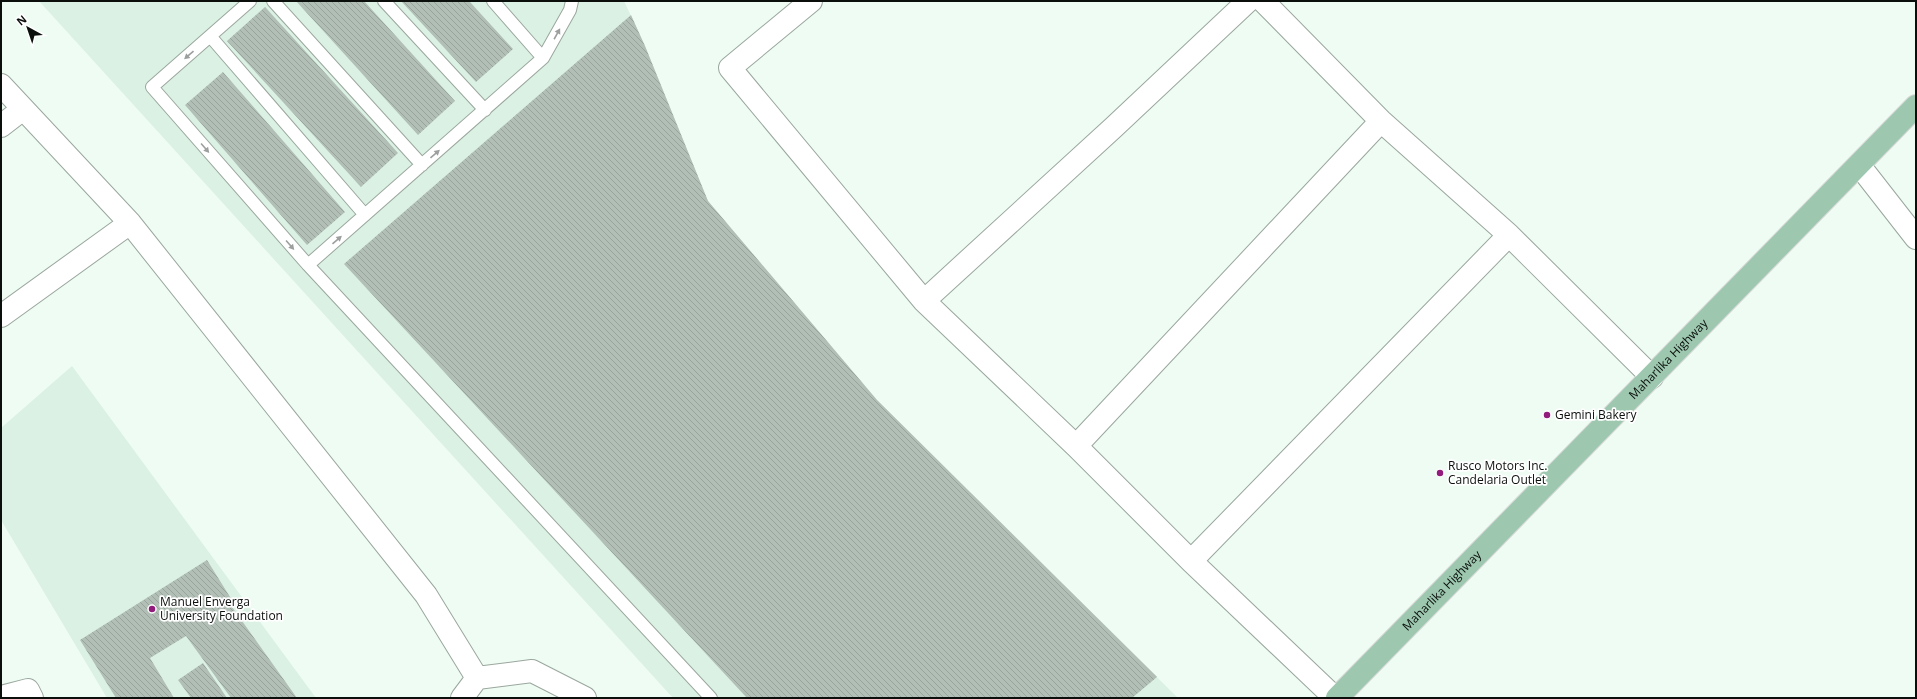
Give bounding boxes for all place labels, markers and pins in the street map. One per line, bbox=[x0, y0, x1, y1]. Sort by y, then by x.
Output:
place label: Gemini Bakery bbox=[1555, 406, 1637, 423]
marker: Gemini Bakery bbox=[1542, 410, 1552, 420]
place label: Rusco Motors Inc. Candelaria Outlet bbox=[1448, 457, 1547, 488]
marker: Rusco Motors Inc. Candelaria Outlet bbox=[1435, 468, 1445, 478]
place label: Manuel Enverga University Foundation bbox=[160, 593, 283, 624]
marker: Manuel Enverga University Foundation bbox=[147, 604, 157, 614]

